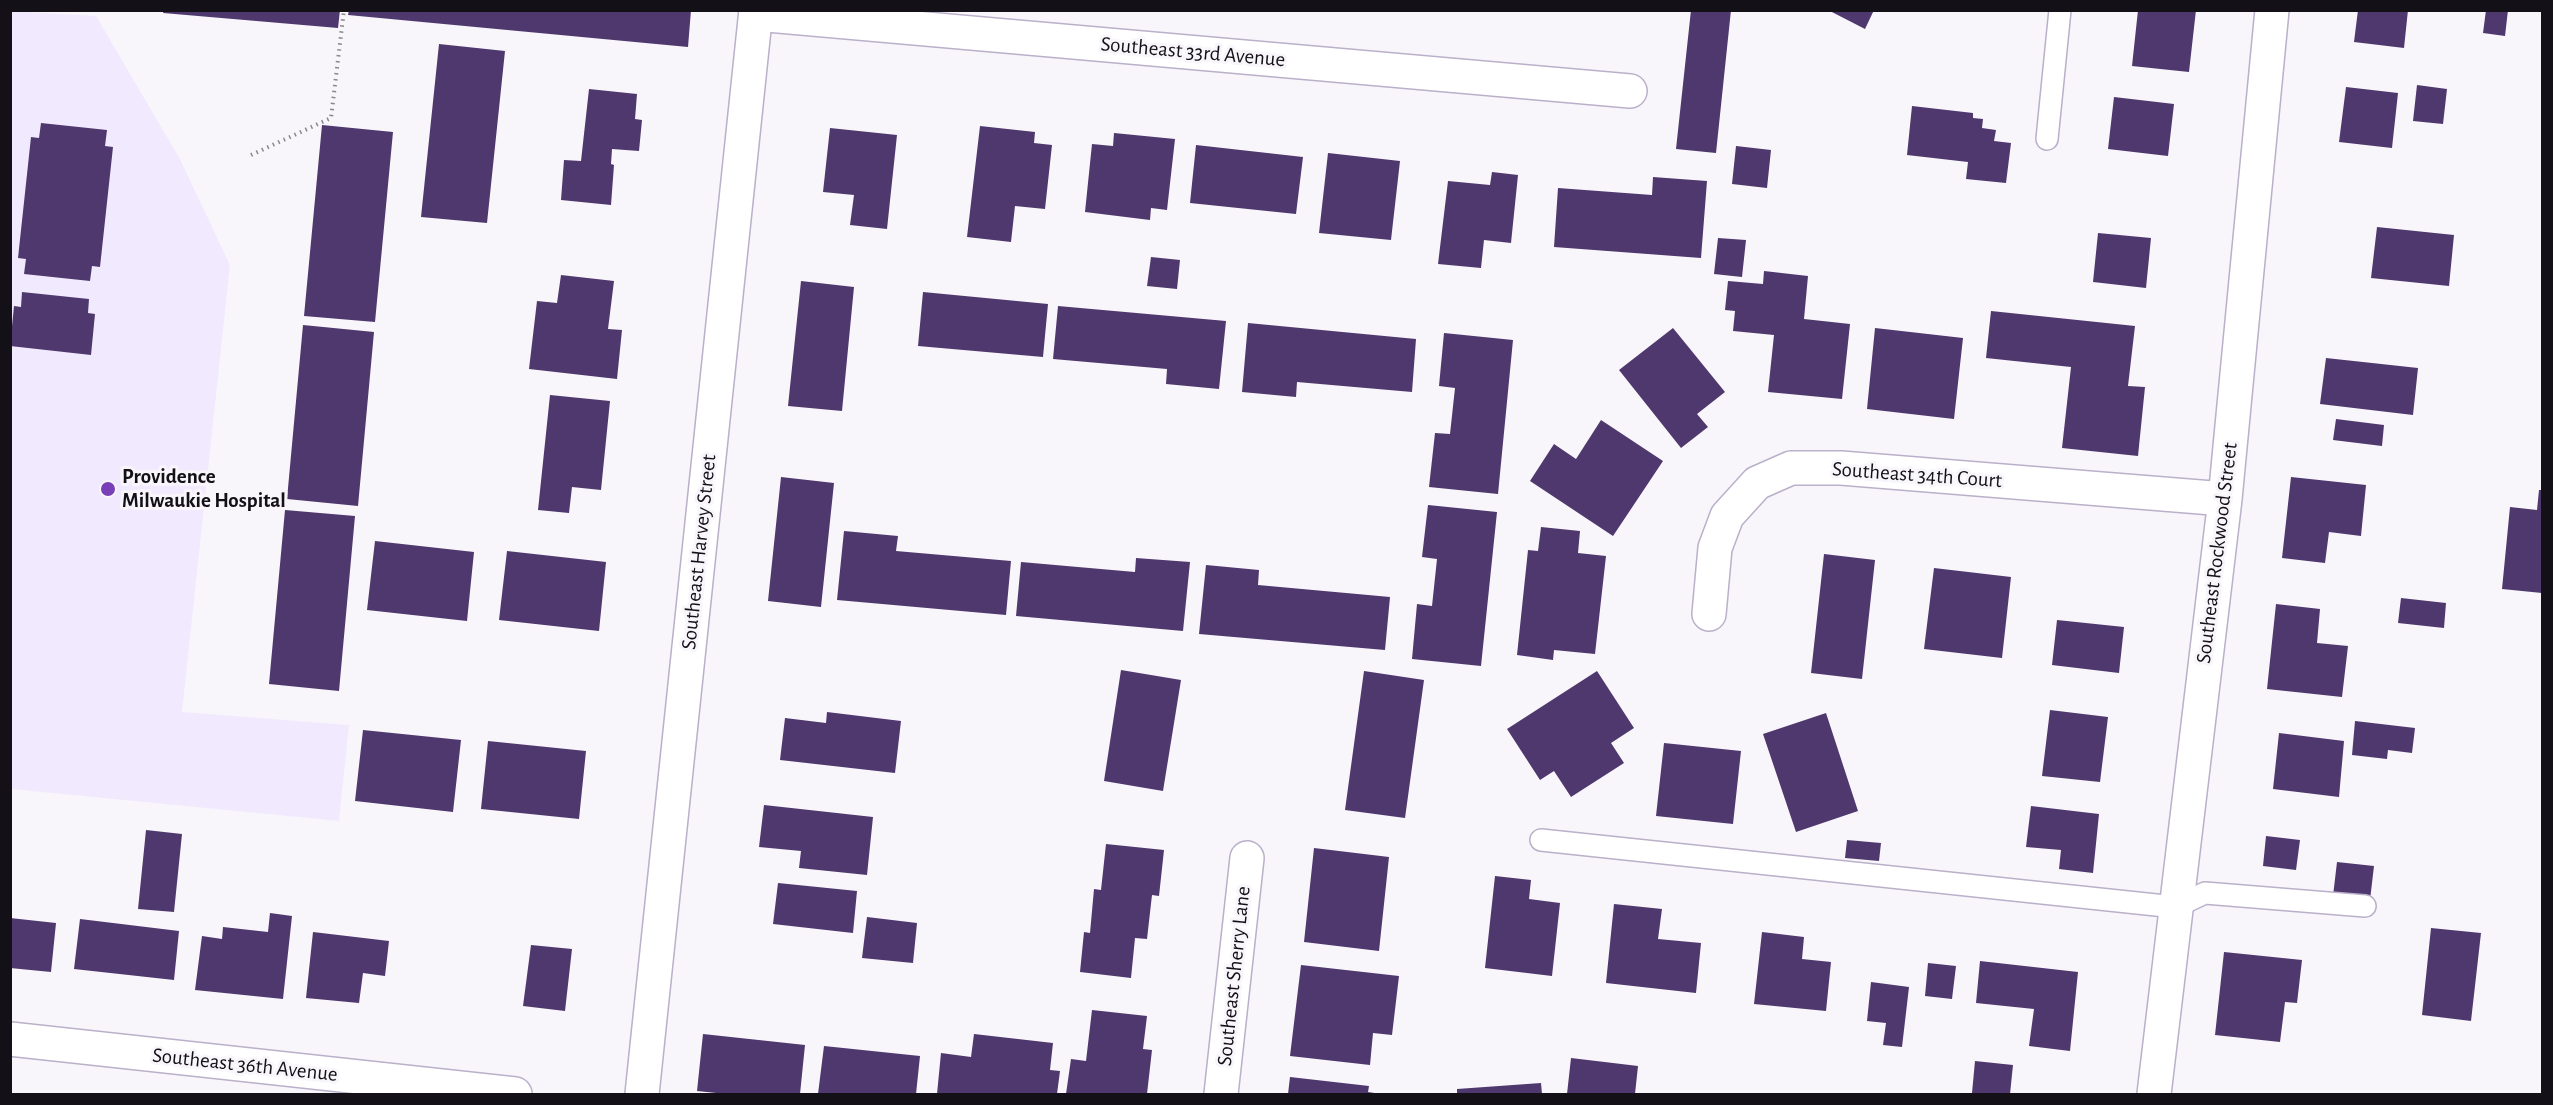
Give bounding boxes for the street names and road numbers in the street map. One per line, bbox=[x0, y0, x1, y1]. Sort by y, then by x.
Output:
street label: Southeast 33rd Avenue bbox=[1100, 31, 1286, 73]
street label: Southeast Rockwood Street bbox=[2191, 441, 2243, 665]
street label: Southeast Harvey Street bbox=[676, 453, 722, 651]
street label: Southeast 34th Court bbox=[1831, 456, 2003, 494]
street label: Southeast Sherry Lane bbox=[1212, 885, 1256, 1067]
street label: Southeast 36th Avenue bbox=[151, 1043, 339, 1087]

